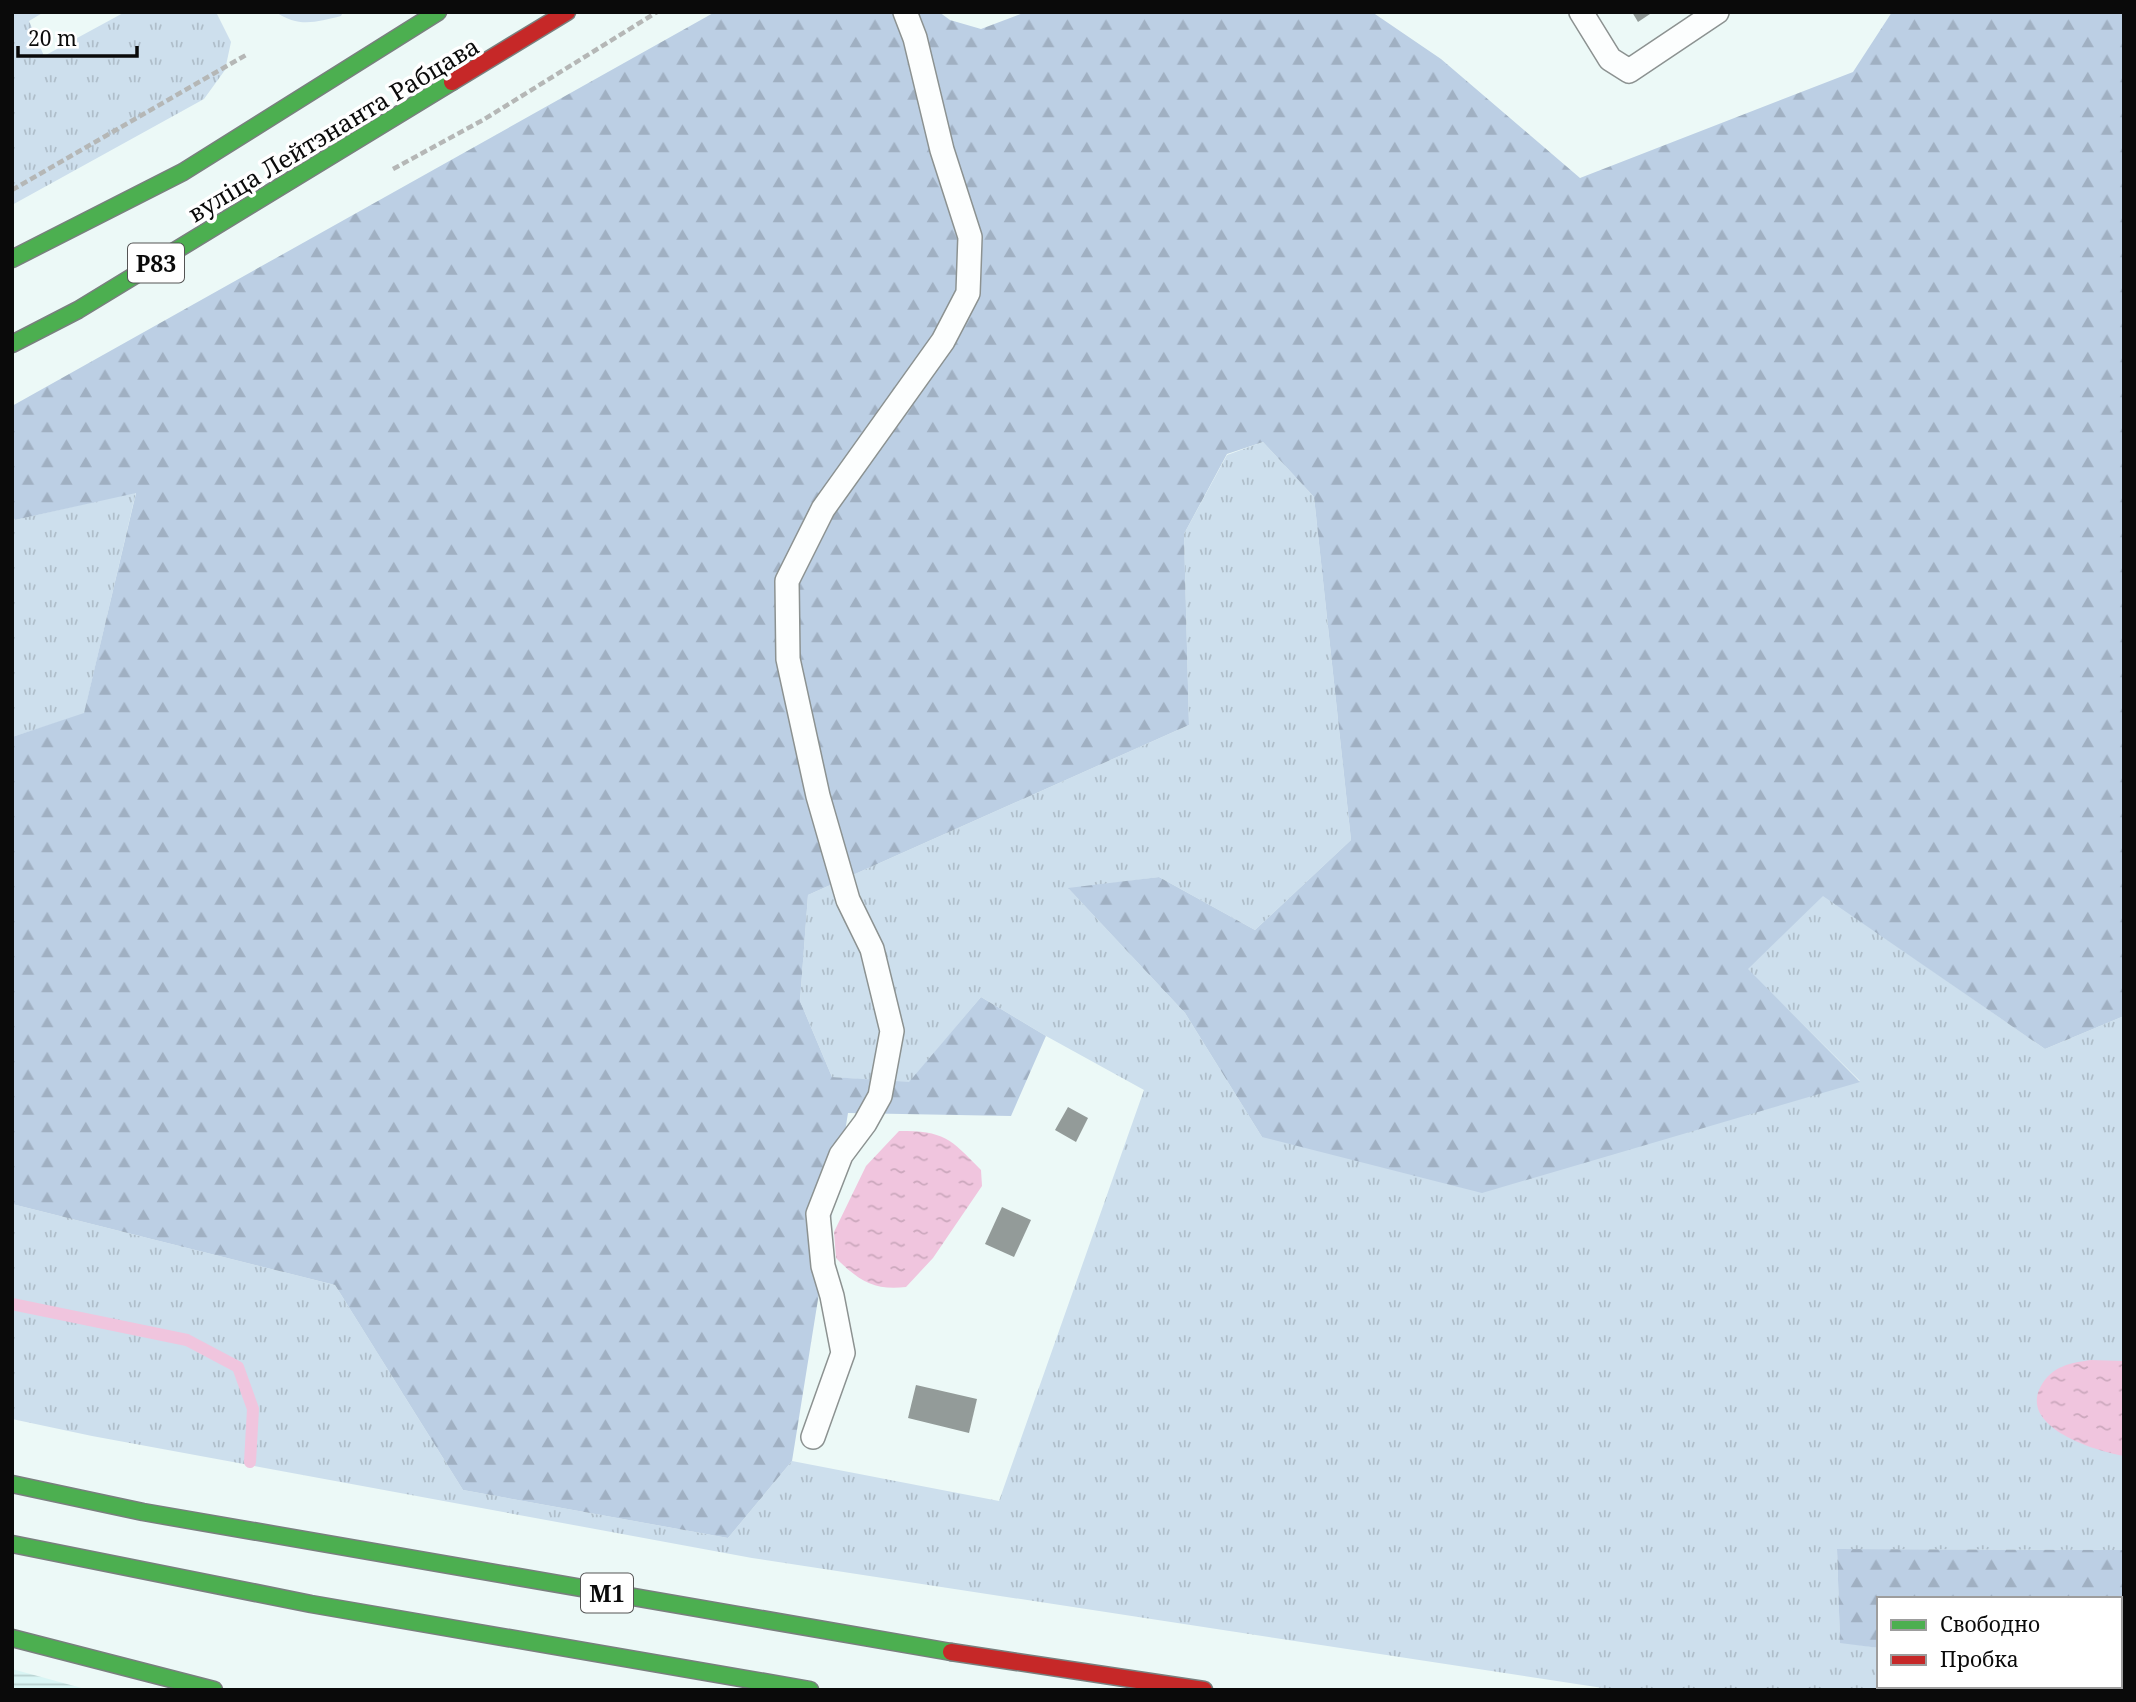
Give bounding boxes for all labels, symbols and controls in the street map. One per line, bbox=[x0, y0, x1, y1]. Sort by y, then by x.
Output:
scale bar bbox=[18, 14, 136, 58]
text: 20 m bbox=[28, 24, 77, 52]
street label: вуліца Лейтэнанта Рабцава bbox=[181, 29, 485, 229]
road number: Р83 bbox=[128, 244, 184, 282]
road number: М1 bbox=[581, 1574, 633, 1612]
legend bbox=[1877, 1597, 2122, 1688]
text: Свободно bbox=[1940, 1610, 2040, 1638]
text: Пробка bbox=[1940, 1645, 2019, 1673]

